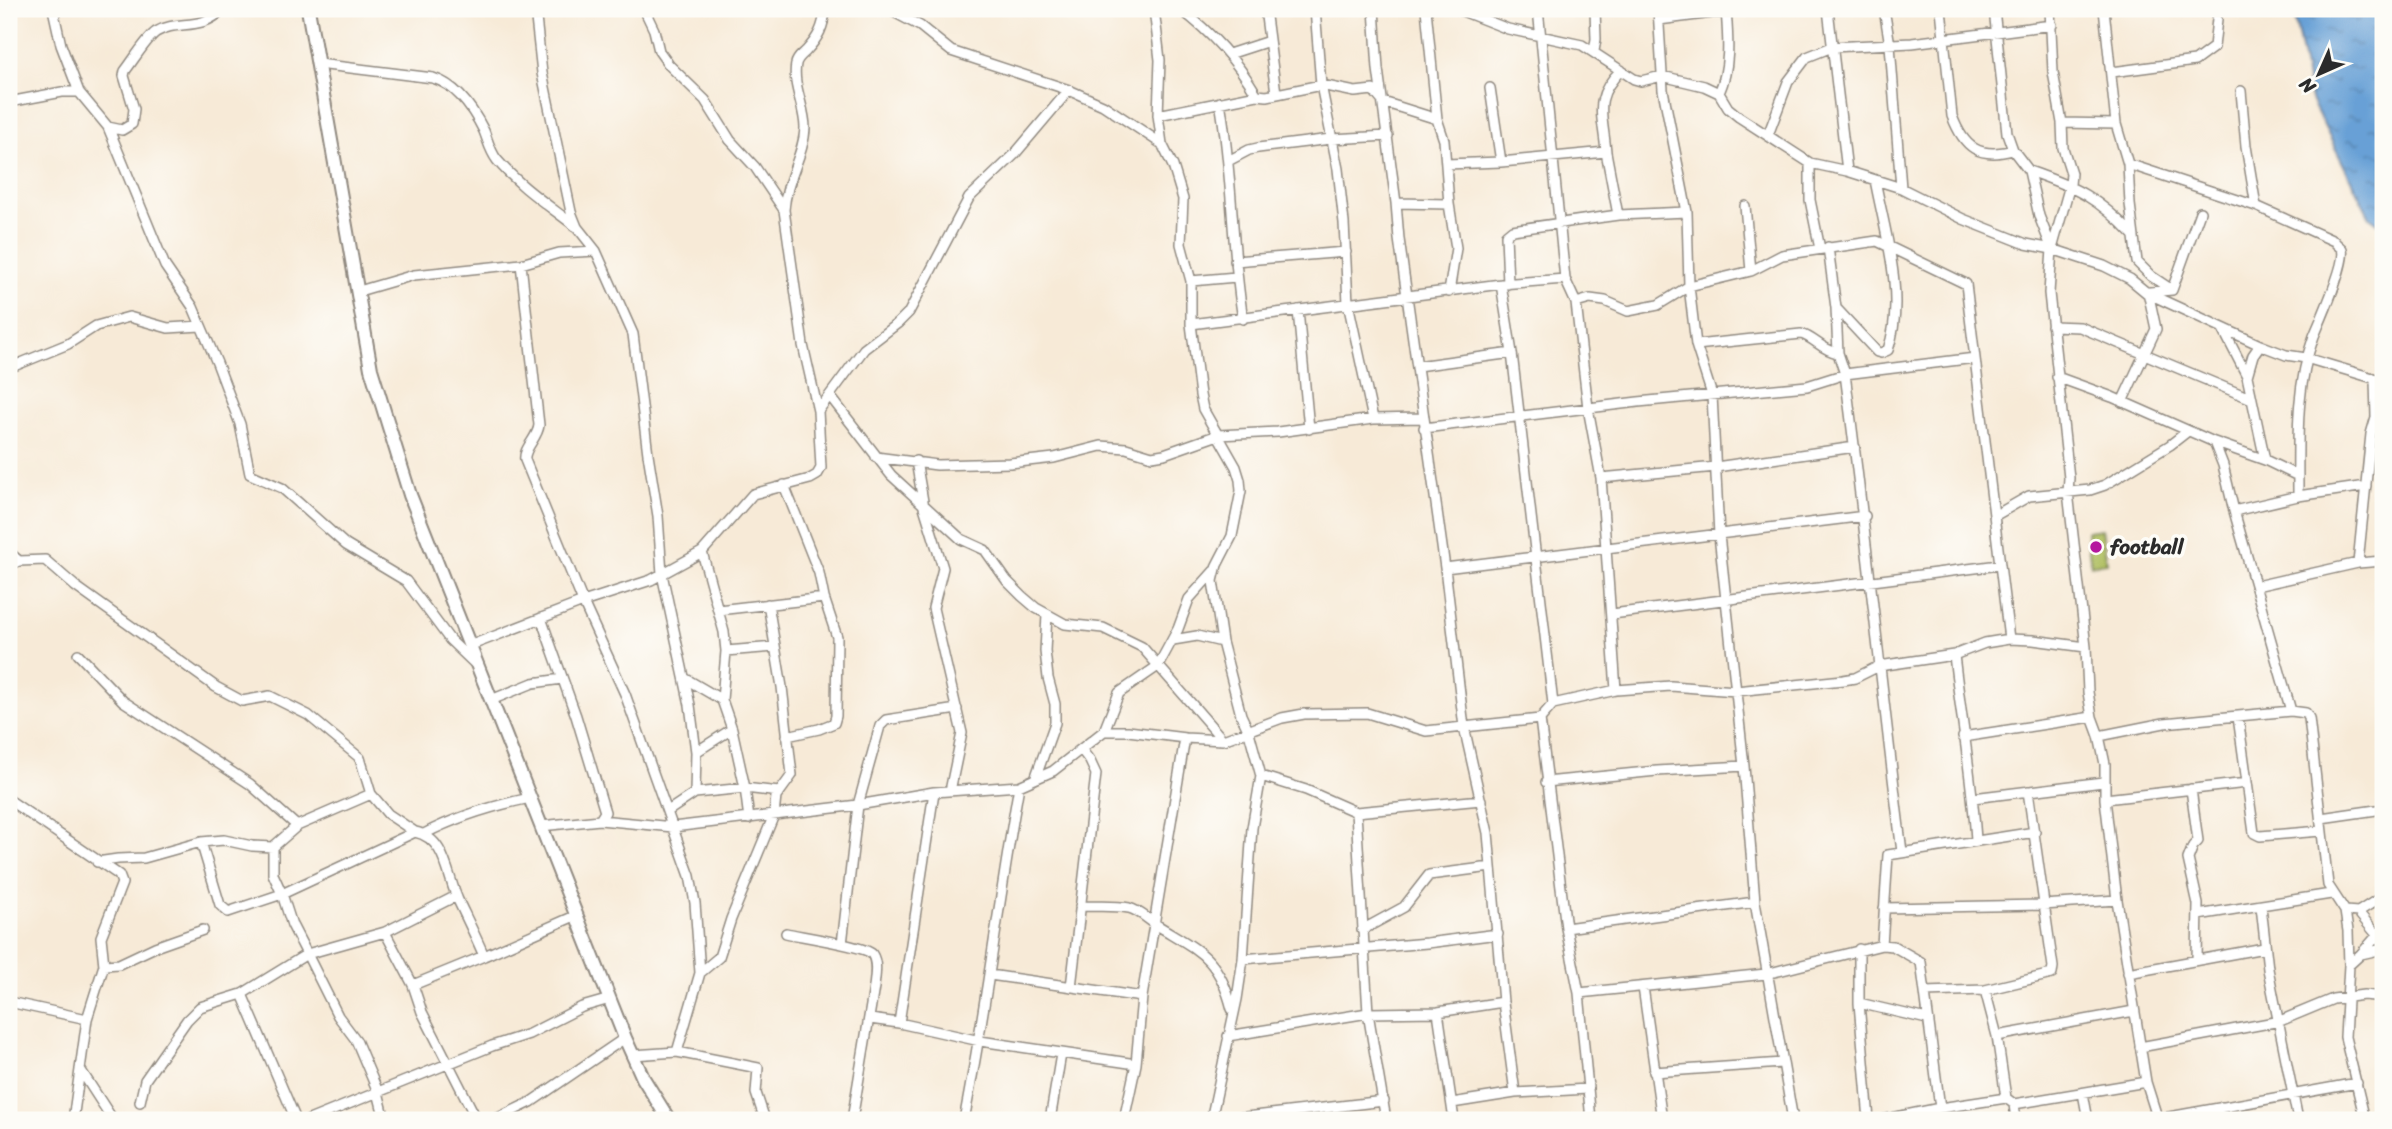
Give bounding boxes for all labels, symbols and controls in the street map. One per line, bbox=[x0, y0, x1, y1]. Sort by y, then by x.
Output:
north arrow bbox=[2284, 38, 2354, 108]
text: N bbox=[2290, 69, 2324, 103]
place label: football bbox=[2110, 528, 2185, 566]
marker: football bbox=[2088, 539, 2104, 555]

